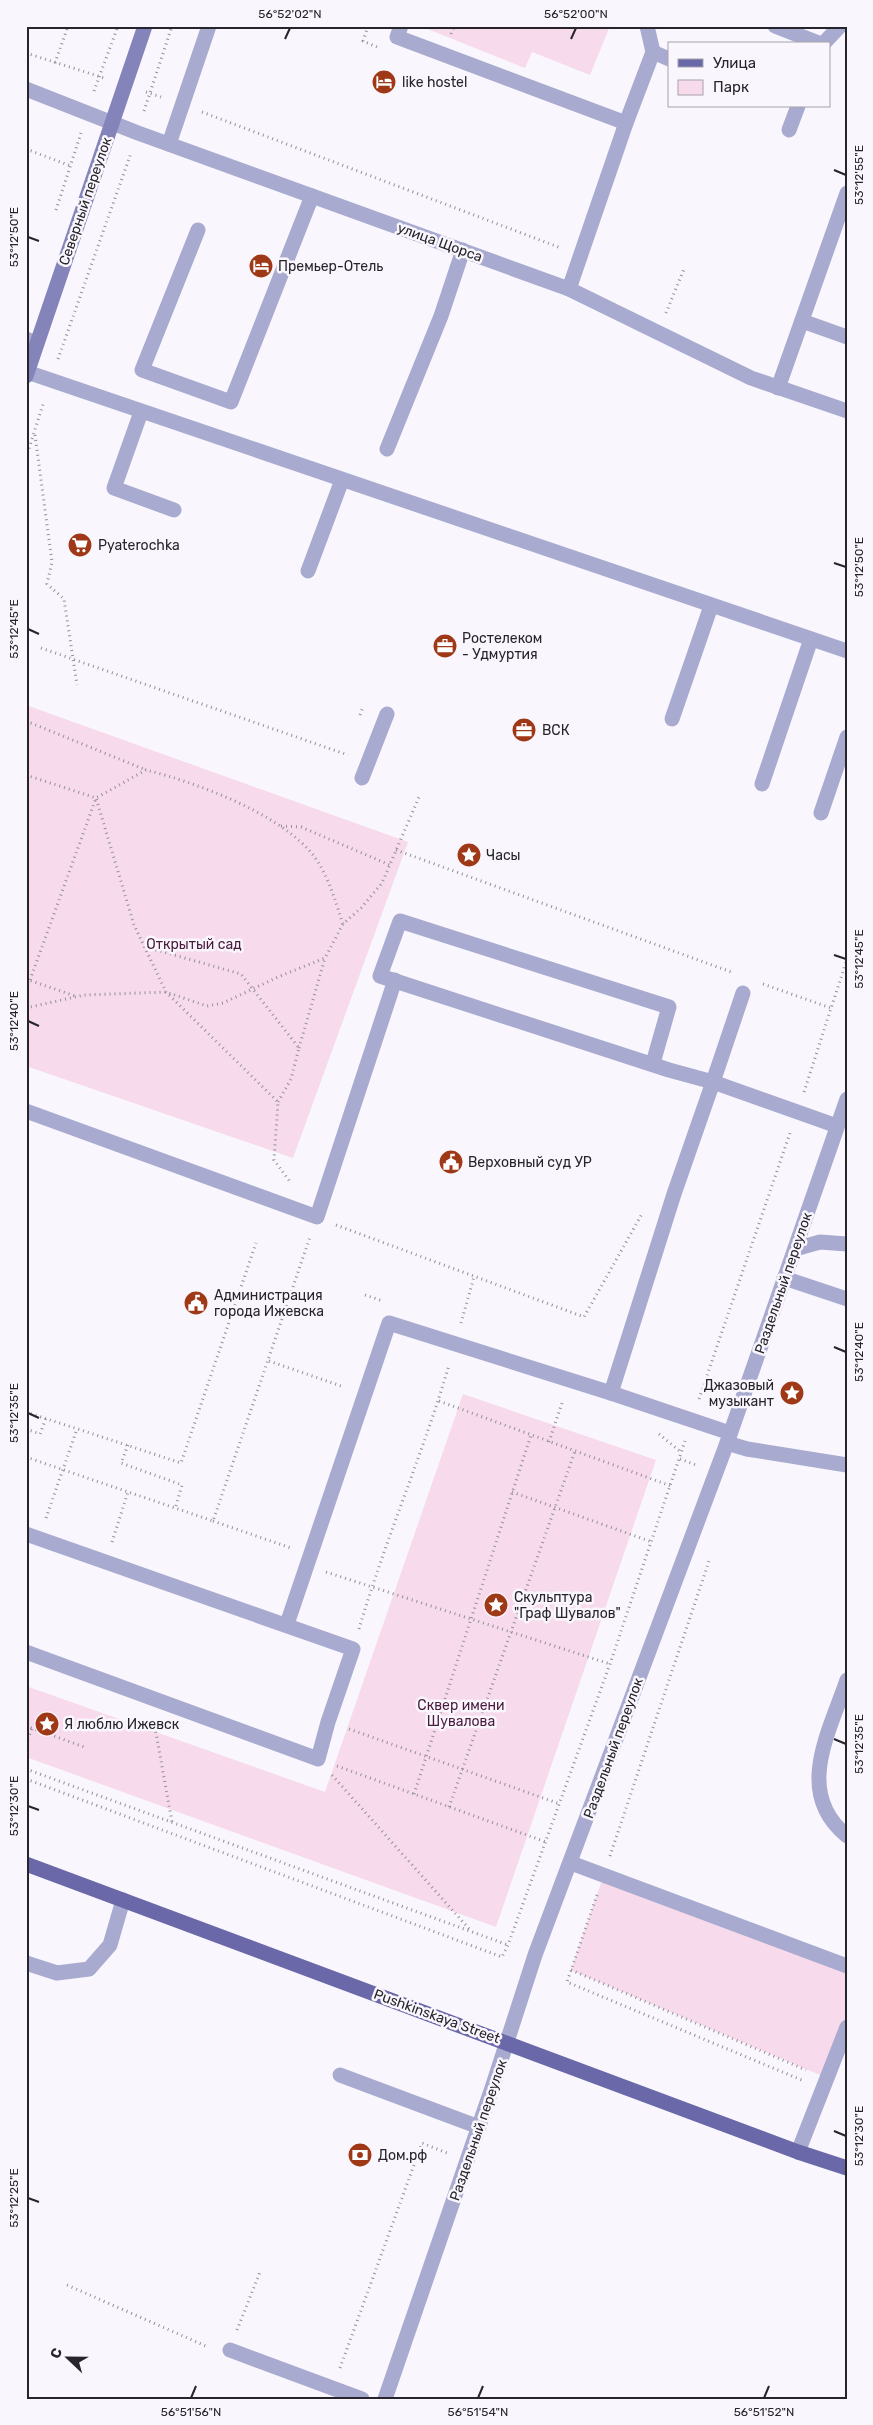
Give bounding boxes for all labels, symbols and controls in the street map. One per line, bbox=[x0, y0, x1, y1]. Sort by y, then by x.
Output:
text: 56°52'02"N bbox=[258, 7, 322, 21]
text: 56°52'00"N bbox=[544, 7, 608, 21]
legend bbox=[668, 42, 830, 108]
text: Улица bbox=[713, 54, 756, 72]
hotel icon: like hostel bbox=[371, 69, 397, 95]
place label: like hostel bbox=[402, 74, 467, 91]
text: Парк bbox=[713, 78, 749, 96]
street label: Северный переулок bbox=[56, 134, 116, 268]
text: 53°12'55"E bbox=[852, 145, 866, 205]
text: 53°12'50"E bbox=[7, 207, 21, 267]
street label: улица Щорса bbox=[395, 219, 485, 266]
hotel icon: Премьер-Отель bbox=[248, 253, 274, 279]
place label: Премьер-Отель bbox=[278, 258, 383, 275]
supermarket icon: Pyaterochka bbox=[67, 532, 93, 558]
place label: Pyaterochka bbox=[98, 537, 180, 554]
text: 53°12'50"E bbox=[852, 537, 866, 597]
text: 53°12'45"E bbox=[7, 599, 21, 659]
place label: Ростелеком - Удмуртия bbox=[462, 630, 542, 663]
office icon: Ростелеком - Удмуртия bbox=[432, 633, 458, 659]
office icon: ВСК bbox=[511, 717, 537, 743]
place label: ВСК bbox=[542, 722, 570, 739]
place icon: Часы bbox=[456, 842, 482, 868]
place label: Часы bbox=[486, 847, 521, 864]
text: 53°12'45"E bbox=[852, 929, 866, 989]
park label: Открытый сад bbox=[146, 936, 242, 953]
text: 53°12'40"E bbox=[7, 991, 21, 1051]
public building icon: Верховный суд УР bbox=[438, 1149, 464, 1175]
place label: Верховный суд УР bbox=[468, 1154, 592, 1171]
street label: Раздельный переулок bbox=[751, 1210, 816, 1356]
place label: Администрация города Ижевска bbox=[214, 1287, 324, 1320]
public building icon: Администрация города Ижевска bbox=[183, 1290, 209, 1316]
text: 53°12'40"E bbox=[852, 1322, 866, 1382]
place label: Джазовый музыкант bbox=[704, 1377, 774, 1410]
place icon: Джазовый музыкант bbox=[779, 1380, 805, 1406]
text: 53°12'35"E bbox=[7, 1383, 21, 1443]
place label: Скульптура "Граф Шувалов" bbox=[514, 1589, 621, 1622]
place icon: Скульптура "Граф Шувалов" bbox=[483, 1592, 509, 1618]
street label: Раздельный переулок bbox=[580, 1675, 647, 1821]
park label: Сквер имени Шувалова bbox=[417, 1697, 505, 1730]
place icon: Я люблю Ижевск bbox=[34, 1711, 60, 1737]
text: 53°12'35"E bbox=[852, 1714, 866, 1774]
place label: Я люблю Ижевск bbox=[64, 1716, 180, 1733]
text: 53°12'30"E bbox=[7, 1776, 21, 1836]
street label: Pushkinskaya Street bbox=[371, 1986, 503, 2047]
street label: Раздельный переулок bbox=[446, 2057, 511, 2203]
text: 53°12'30"E bbox=[852, 2106, 866, 2166]
bank icon: Дом.рф bbox=[347, 2142, 373, 2168]
place label: Дом.рф bbox=[378, 2147, 427, 2164]
text: 53°12'25"E bbox=[7, 2168, 21, 2228]
north arrow bbox=[42, 2332, 92, 2382]
text: С bbox=[47, 2345, 66, 2361]
text: 56°51'56"N bbox=[161, 2405, 221, 2419]
text: 56°51'54"N bbox=[448, 2405, 508, 2419]
text: 56°51'52"N bbox=[734, 2405, 794, 2419]

